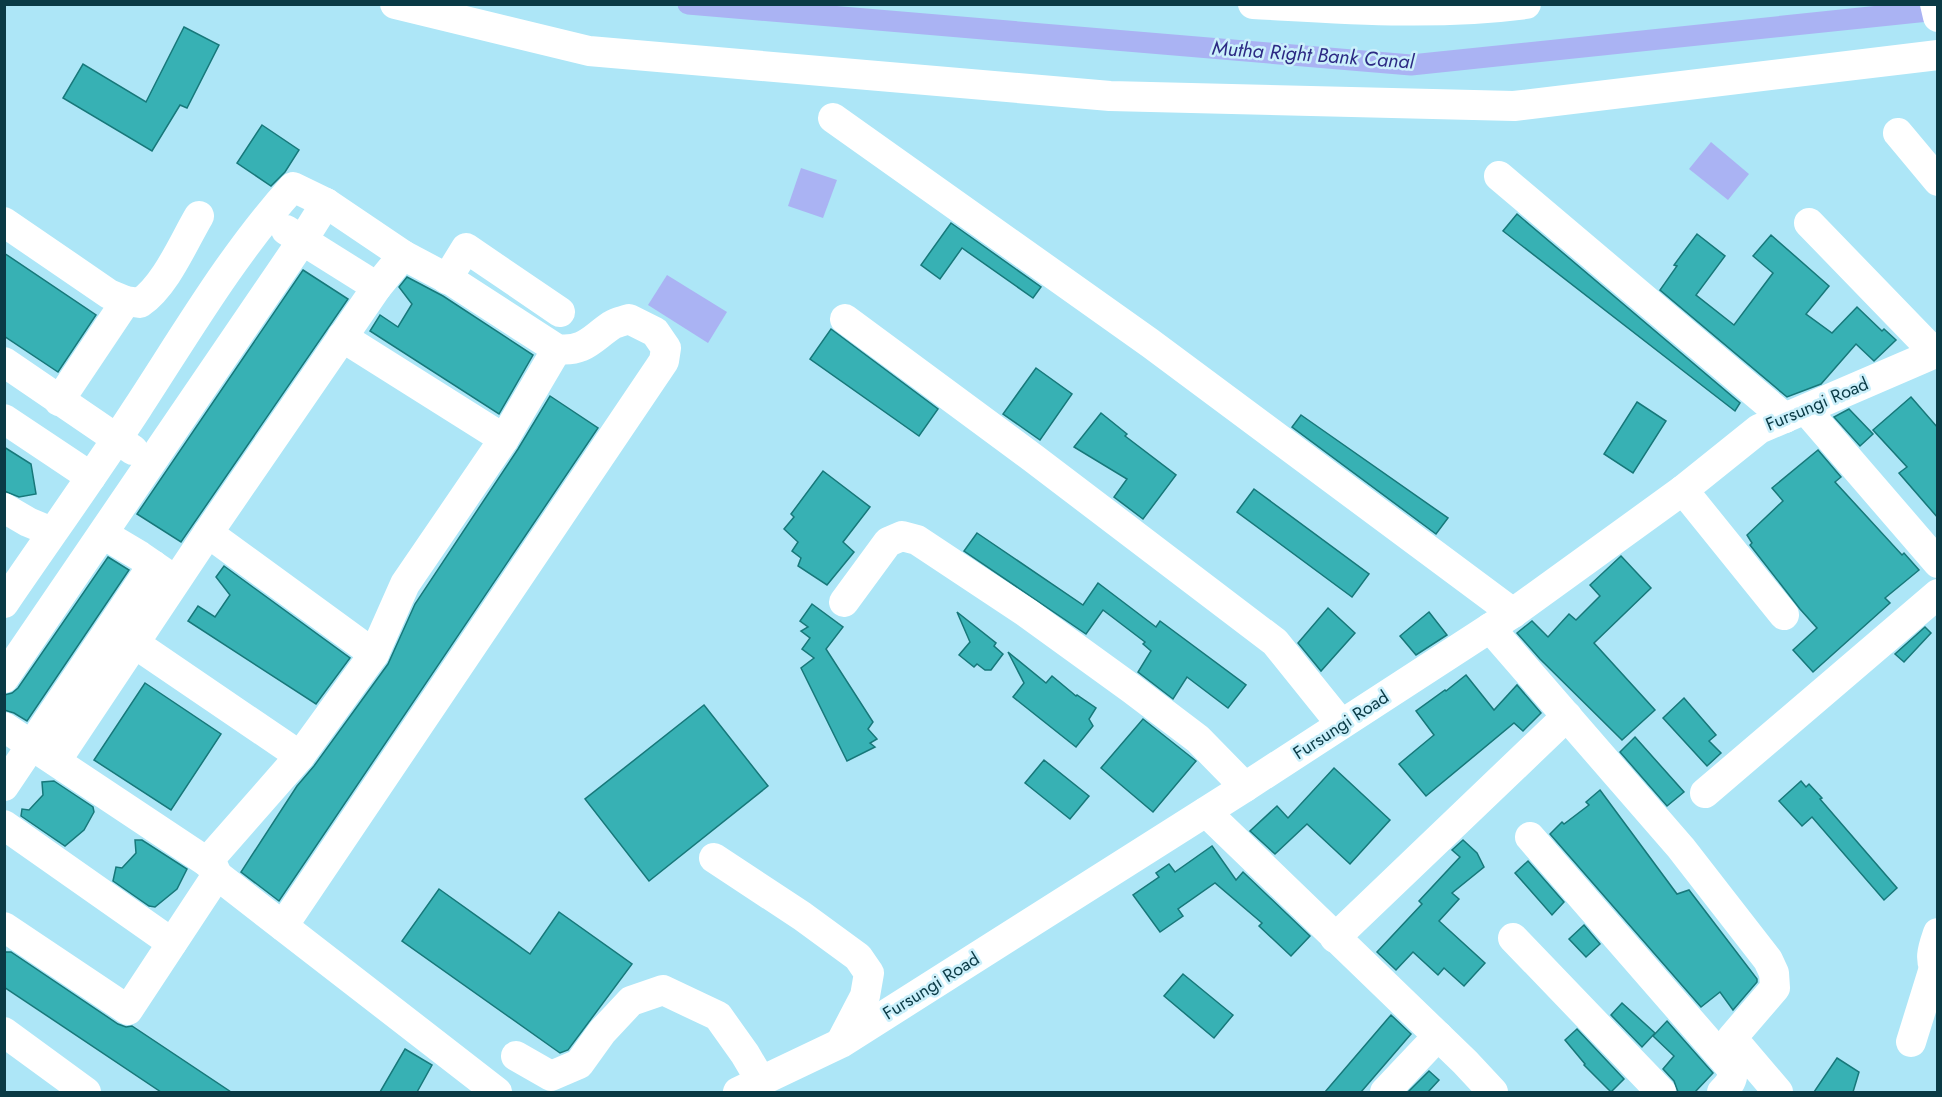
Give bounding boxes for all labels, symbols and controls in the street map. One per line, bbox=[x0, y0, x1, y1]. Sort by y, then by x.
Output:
water label: Mutha Right Bank Canal bbox=[1211, 33, 1416, 77]
street label: Fursungi Road bbox=[1761, 371, 1873, 437]
street label: Fursungi Road bbox=[1288, 684, 1394, 766]
street label: Fursungi Road bbox=[878, 946, 984, 1026]

